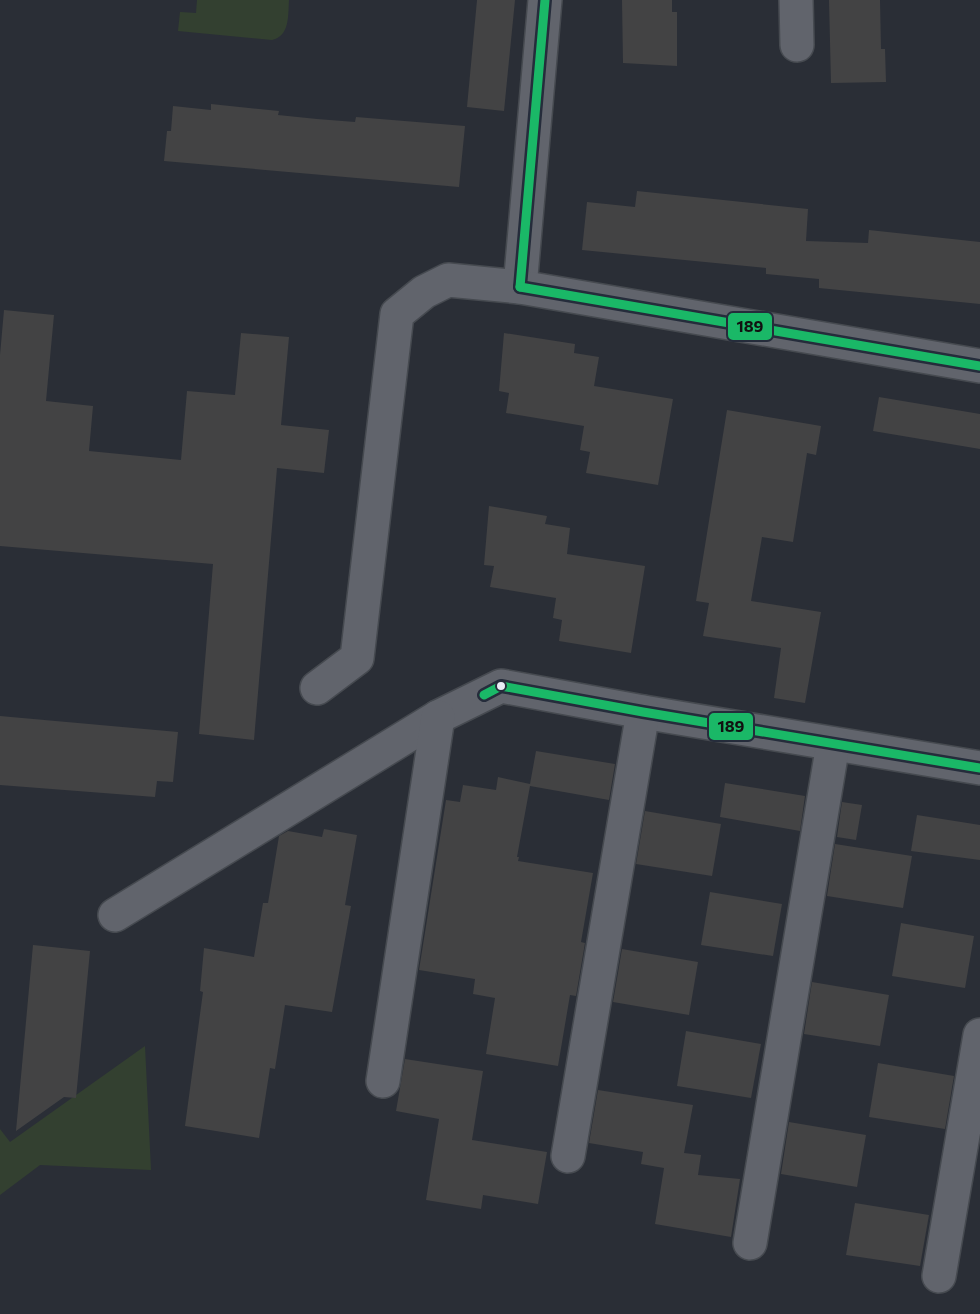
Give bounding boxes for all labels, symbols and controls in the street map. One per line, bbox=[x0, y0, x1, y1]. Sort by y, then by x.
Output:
line badge: 189 bbox=[727, 312, 773, 341]
text: 189 bbox=[736, 316, 764, 335]
unlabelled marker bbox=[495, 680, 507, 692]
line badge: 189 bbox=[708, 712, 754, 741]
text: 189 bbox=[717, 716, 745, 735]

